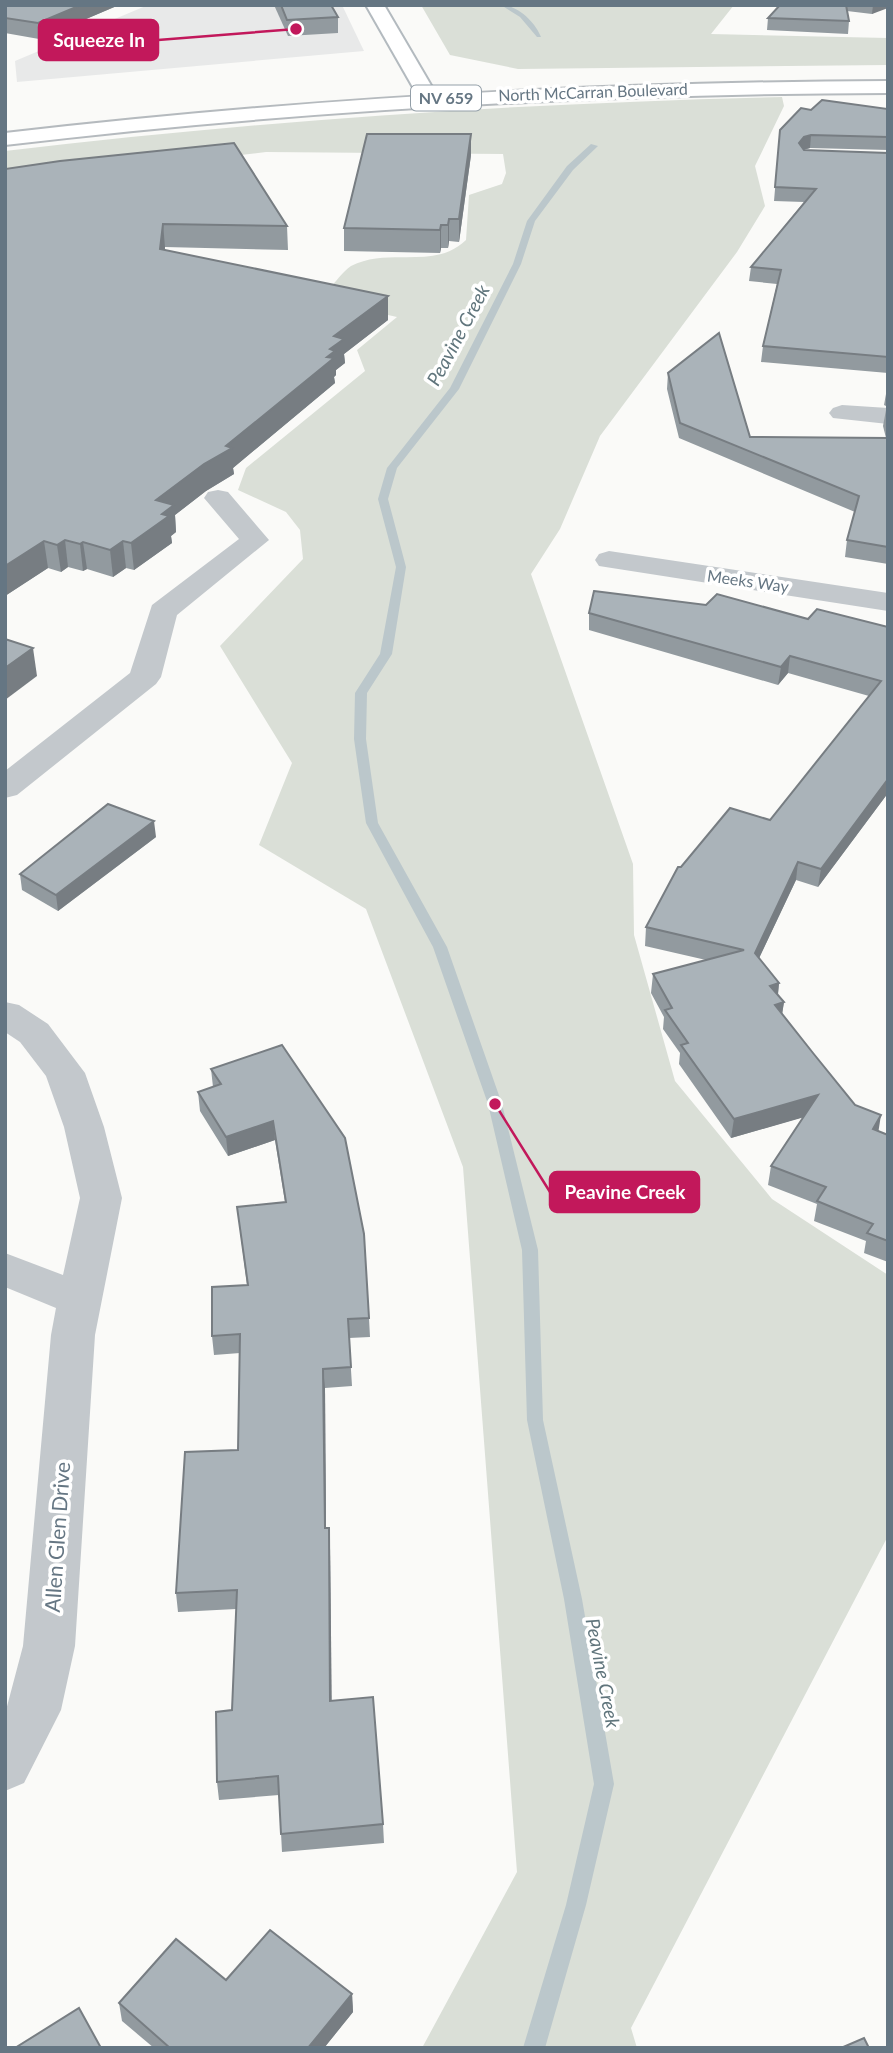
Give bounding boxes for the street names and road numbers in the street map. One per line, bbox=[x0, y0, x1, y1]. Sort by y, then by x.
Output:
street label: North McCarran Boulevard bbox=[498, 79, 688, 104]
road number: NV 659 bbox=[411, 86, 481, 110]
street label: Meeks Way bbox=[706, 565, 791, 596]
street label: Allen Glen Drive bbox=[39, 1461, 74, 1613]

